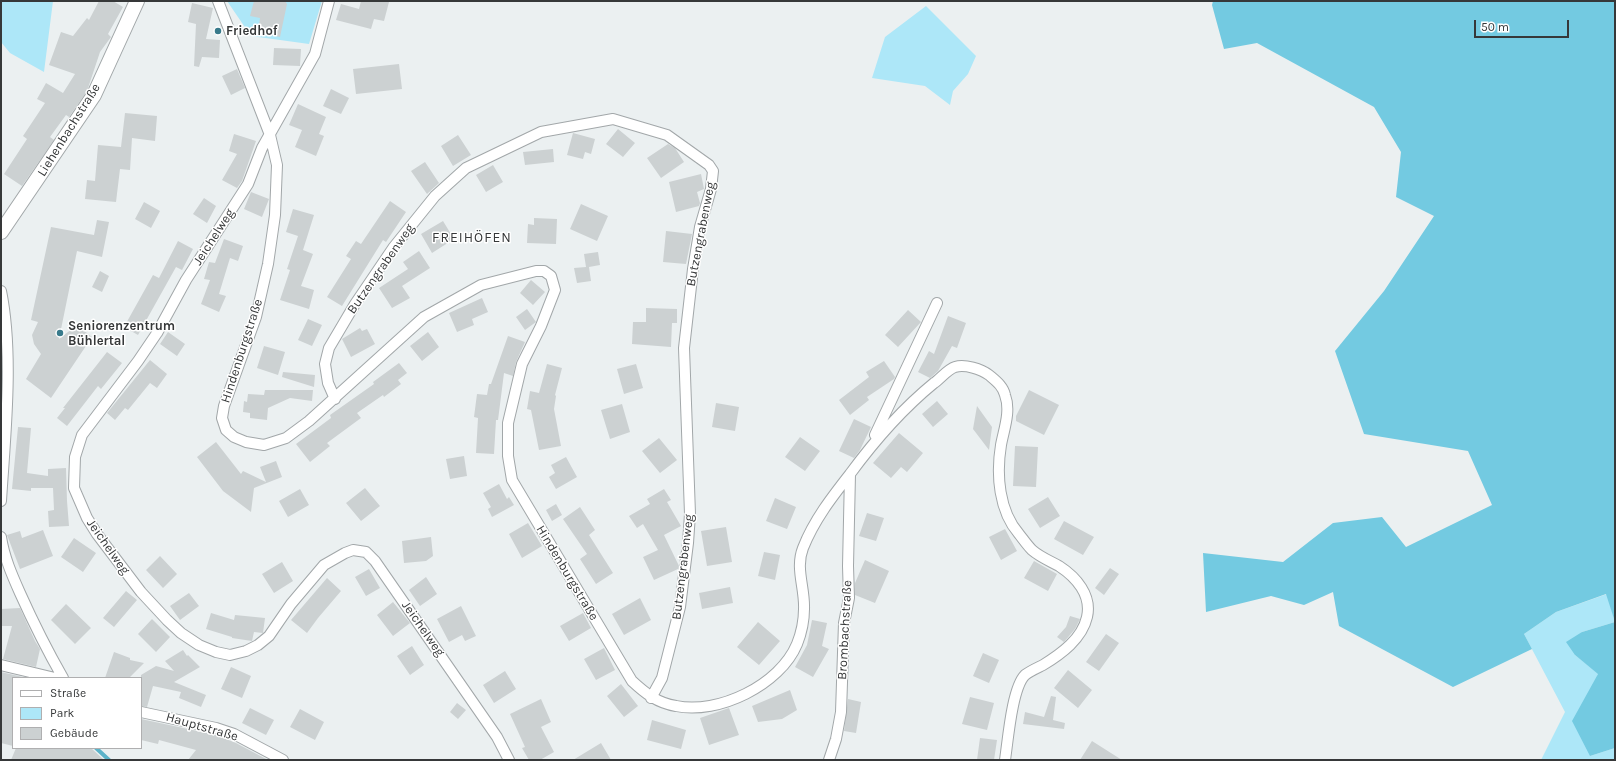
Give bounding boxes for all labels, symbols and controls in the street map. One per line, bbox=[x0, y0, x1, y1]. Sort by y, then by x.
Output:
scale bar bbox=[1476, 12, 1571, 38]
text: 50 m bbox=[1481, 20, 1509, 34]
place label: Friedhof bbox=[226, 23, 278, 39]
marker: Friedhof bbox=[213, 26, 223, 36]
street label: Liehenbachstraße bbox=[34, 81, 104, 179]
street label: Butzengrabenweg bbox=[683, 180, 719, 288]
street label: Jeichelweg bbox=[190, 206, 238, 268]
street label: Butzengrabenweg bbox=[344, 221, 418, 317]
district label: FREIHÖFEN bbox=[432, 230, 512, 246]
street label: Hindenburgstraße bbox=[218, 297, 266, 405]
place label: Seniorenzentrum Bühlertal bbox=[68, 318, 175, 349]
marker: Seniorenzentrum Bühlertal bbox=[55, 328, 65, 338]
street label: Butzengrabenweg bbox=[669, 513, 697, 621]
street label: Jeichelweg bbox=[83, 516, 133, 578]
street label: Hindenburgstraße bbox=[532, 523, 602, 623]
street label: Brombachstraße bbox=[835, 580, 855, 680]
street label: Jeichelweg bbox=[398, 598, 448, 660]
legend bbox=[12, 677, 142, 749]
text: Straße bbox=[50, 686, 86, 700]
text: Park bbox=[50, 706, 74, 720]
street label: Hauptstraße bbox=[164, 709, 240, 745]
text: Gebäude bbox=[50, 726, 98, 740]

